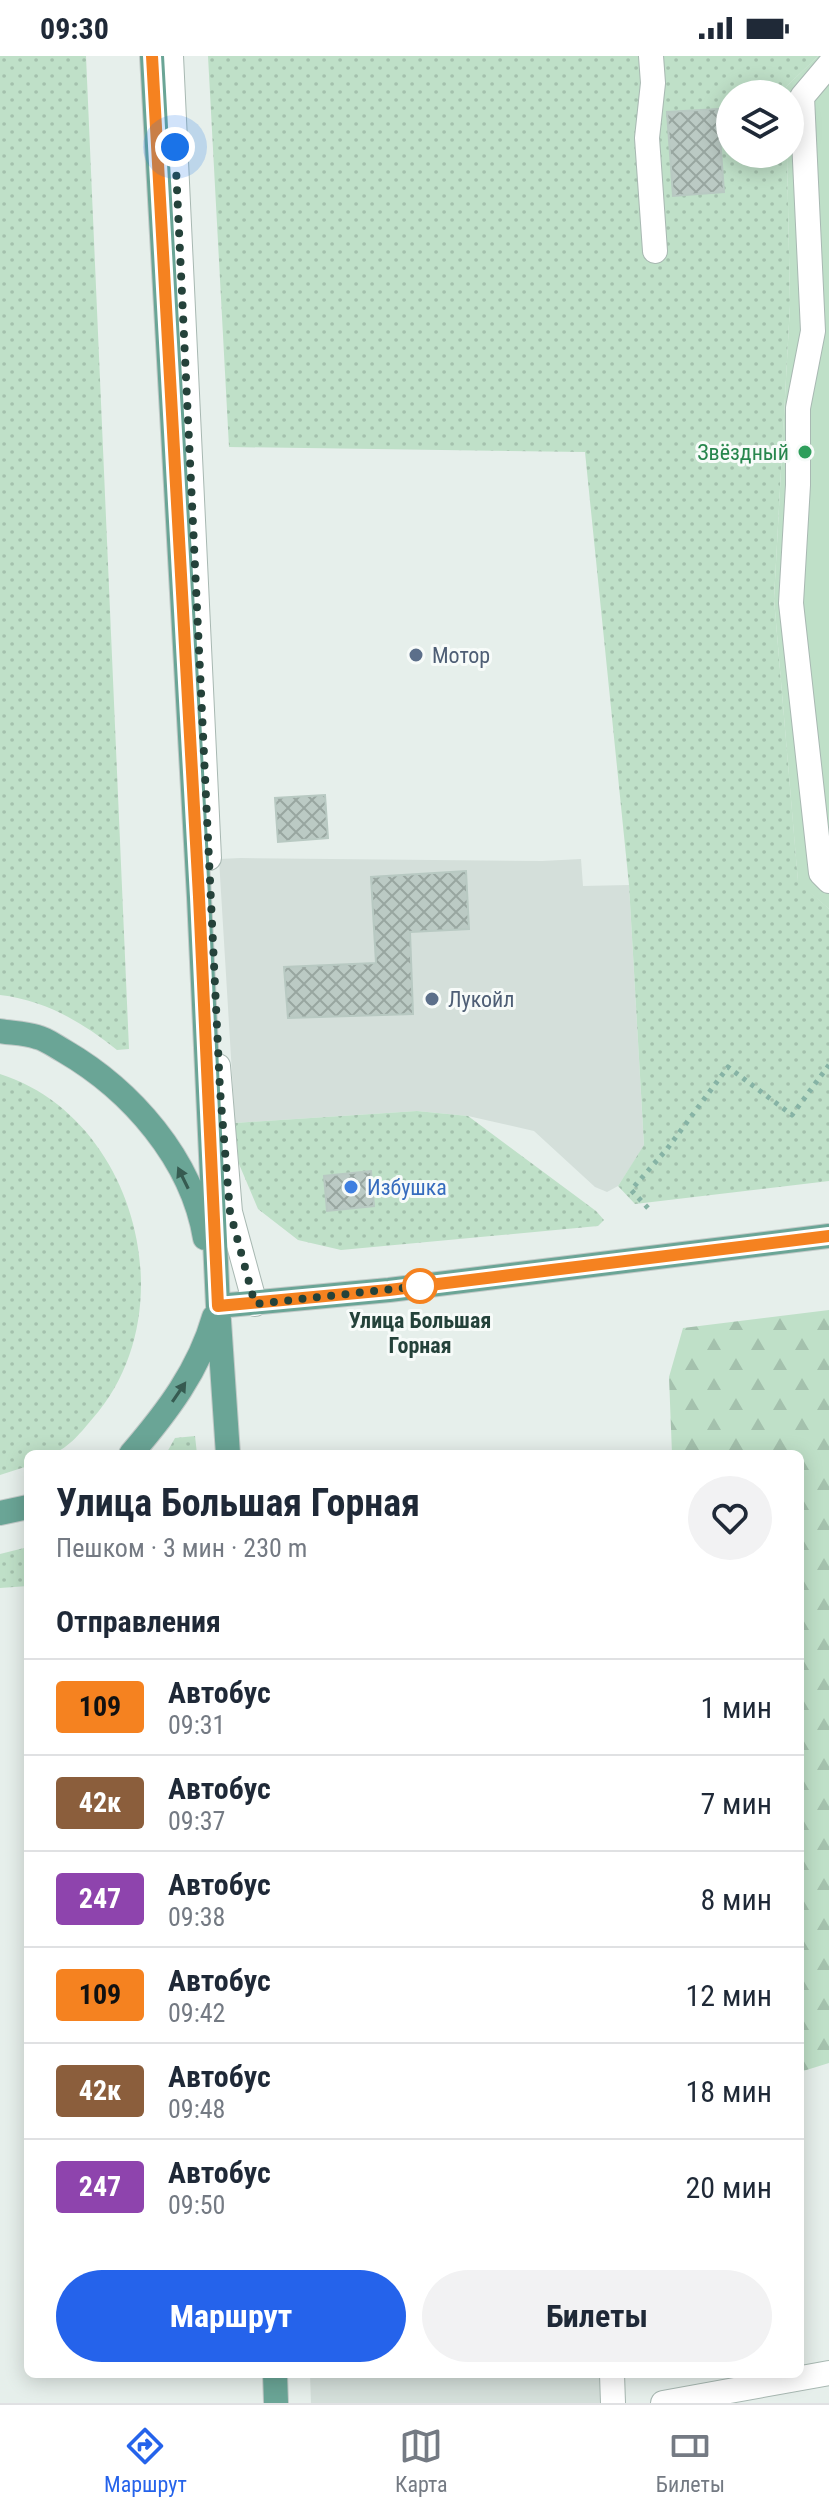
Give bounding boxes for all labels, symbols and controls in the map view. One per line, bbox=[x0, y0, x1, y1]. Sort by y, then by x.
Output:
text: 09:30 bbox=[40, 11, 109, 46]
map controls bbox=[716, 80, 804, 168]
button: layers bbox=[716, 80, 804, 168]
your location bbox=[155, 127, 195, 167]
place label: Звёздный bbox=[697, 440, 789, 465]
marker: Звёздный bbox=[796, 443, 814, 461]
place label: Мотор bbox=[432, 643, 490, 668]
marker: Мотор bbox=[407, 646, 425, 664]
place label: Лукойл bbox=[448, 987, 515, 1012]
marker: Лукойл bbox=[423, 990, 441, 1008]
one-way arrow bbox=[177, 1166, 190, 1189]
place label: Избушка bbox=[367, 1175, 447, 1200]
marker: Избушка bbox=[342, 1178, 360, 1196]
marker: Улица Большая Горная bbox=[403, 1269, 437, 1303]
place label: Улица Большая Горная bbox=[349, 1308, 491, 1358]
one-way arrow bbox=[171, 1381, 186, 1403]
button: heart bbox=[688, 1476, 772, 1560]
text: Улица Большая Горная bbox=[56, 1481, 420, 1525]
text: Пешком · 3 мин · 230 m bbox=[56, 1533, 307, 1563]
text: Отправления bbox=[56, 1604, 221, 1639]
text: Автобус bbox=[168, 1675, 271, 1710]
text: 109 bbox=[79, 1690, 121, 1723]
text: 1 мин bbox=[700, 1690, 772, 1725]
text: 09:31 bbox=[168, 1710, 225, 1740]
text: Автобус bbox=[168, 1771, 271, 1806]
text: 42к bbox=[79, 1786, 121, 1819]
text: 7 мин bbox=[700, 1786, 772, 1821]
text: 09:37 bbox=[168, 1806, 225, 1836]
text: Автобус bbox=[168, 1867, 271, 1902]
text: 247 bbox=[79, 1882, 121, 1915]
text: 8 мин bbox=[700, 1882, 772, 1917]
text: 09:38 bbox=[168, 1902, 225, 1932]
text: Автобус bbox=[168, 1963, 271, 1998]
text: 109 bbox=[79, 1978, 121, 2011]
text: 12 мин bbox=[686, 1978, 772, 2013]
text: 09:42 bbox=[168, 1998, 225, 2028]
text: Автобус bbox=[168, 2059, 271, 2094]
text: 42к bbox=[79, 2074, 121, 2107]
text: 18 мин bbox=[686, 2074, 772, 2109]
text: 09:48 bbox=[168, 2094, 225, 2124]
text: Автобус bbox=[168, 2155, 271, 2190]
text: 247 bbox=[79, 2170, 121, 2203]
text: 20 мин bbox=[686, 2170, 772, 2205]
text: 09:50 bbox=[168, 2190, 225, 2220]
button: Маршрут bbox=[56, 2270, 406, 2362]
button: Билеты bbox=[422, 2270, 772, 2362]
tab: Маршрут bbox=[104, 2424, 187, 2497]
tab: Карта bbox=[395, 2424, 448, 2497]
tab: Билеты bbox=[656, 2424, 725, 2497]

